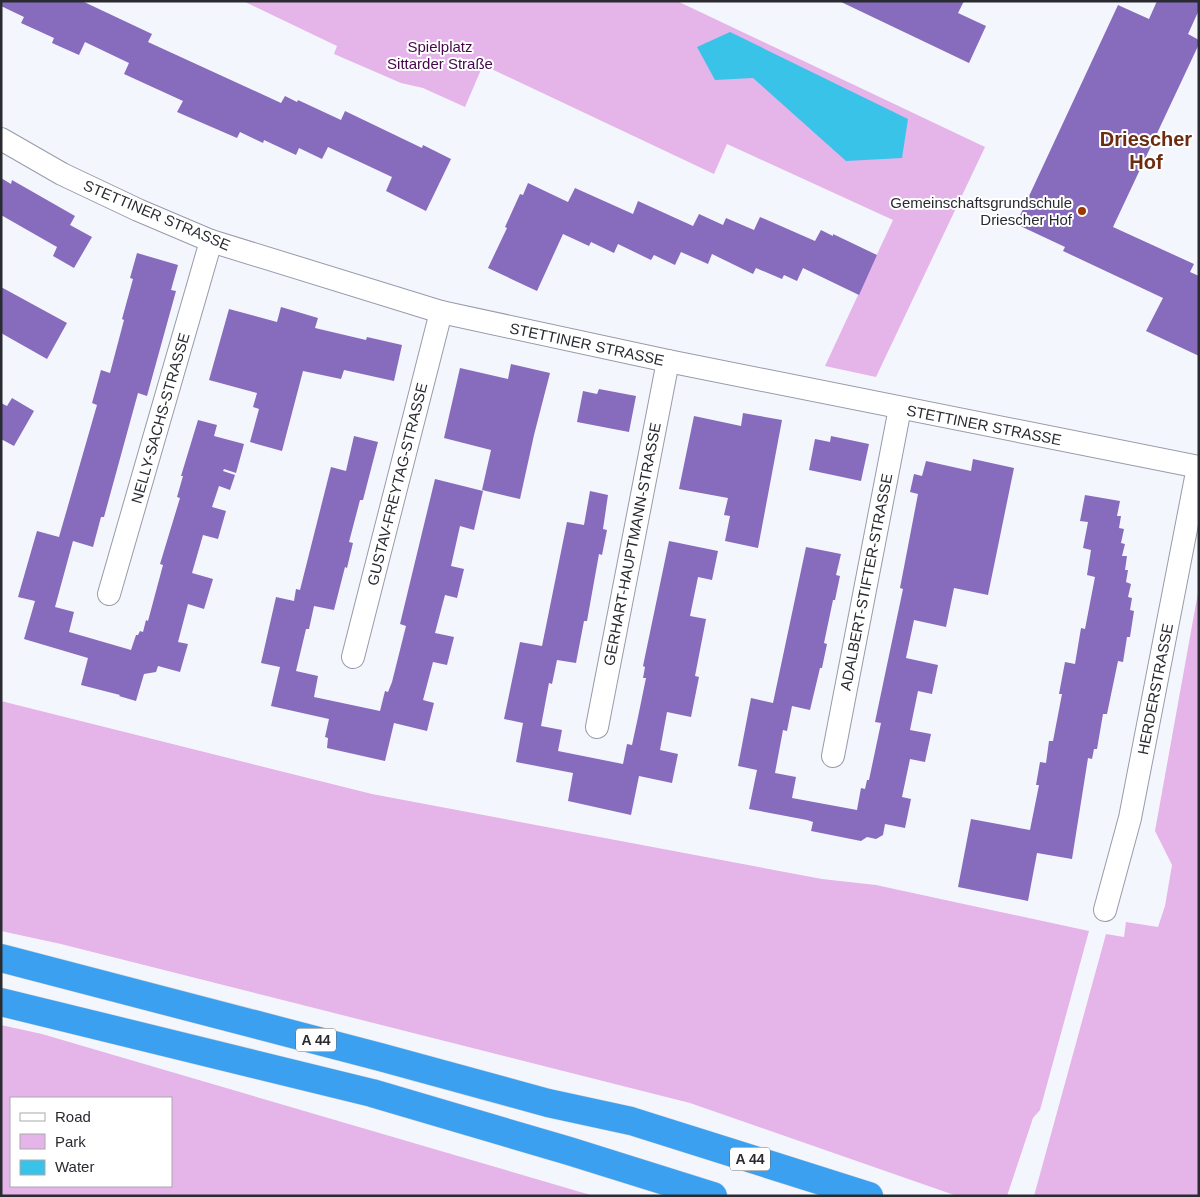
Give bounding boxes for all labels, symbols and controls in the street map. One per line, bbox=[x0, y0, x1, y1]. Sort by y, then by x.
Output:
park label: Spielplatz Sittarder Straße bbox=[387, 38, 493, 72]
district label: Driescher Hof bbox=[1100, 128, 1192, 173]
street label: STETTINER STRASSE bbox=[81, 176, 233, 254]
place label: Gemeinschaftsgrundschule Driescher Hof bbox=[890, 194, 1073, 228]
marker: Gemeinschaftsgrundschule Driescher Hof bbox=[1076, 205, 1088, 217]
street label: STETTINER STRASSE bbox=[508, 319, 666, 369]
street label: NELLY-SACHS-STRASSE bbox=[127, 331, 193, 505]
street label: GUSTAV-FREYTAG-STRASSE bbox=[364, 381, 430, 587]
street label: STETTINER STRASSE bbox=[905, 402, 1063, 448]
street label: GERHART-HAUPTMANN-STRASSE bbox=[600, 421, 664, 667]
street label: ADALBERT-STIFTER-STRASSE bbox=[837, 472, 895, 692]
street label: HERDERSTRASSE bbox=[1134, 622, 1176, 756]
road number: A 44 bbox=[296, 1028, 336, 1052]
legend bbox=[10, 1097, 172, 1187]
text: Road bbox=[55, 1108, 91, 1125]
text: Park bbox=[55, 1133, 86, 1150]
road number: A 44 bbox=[730, 1148, 770, 1170]
text: Water bbox=[55, 1158, 94, 1175]

